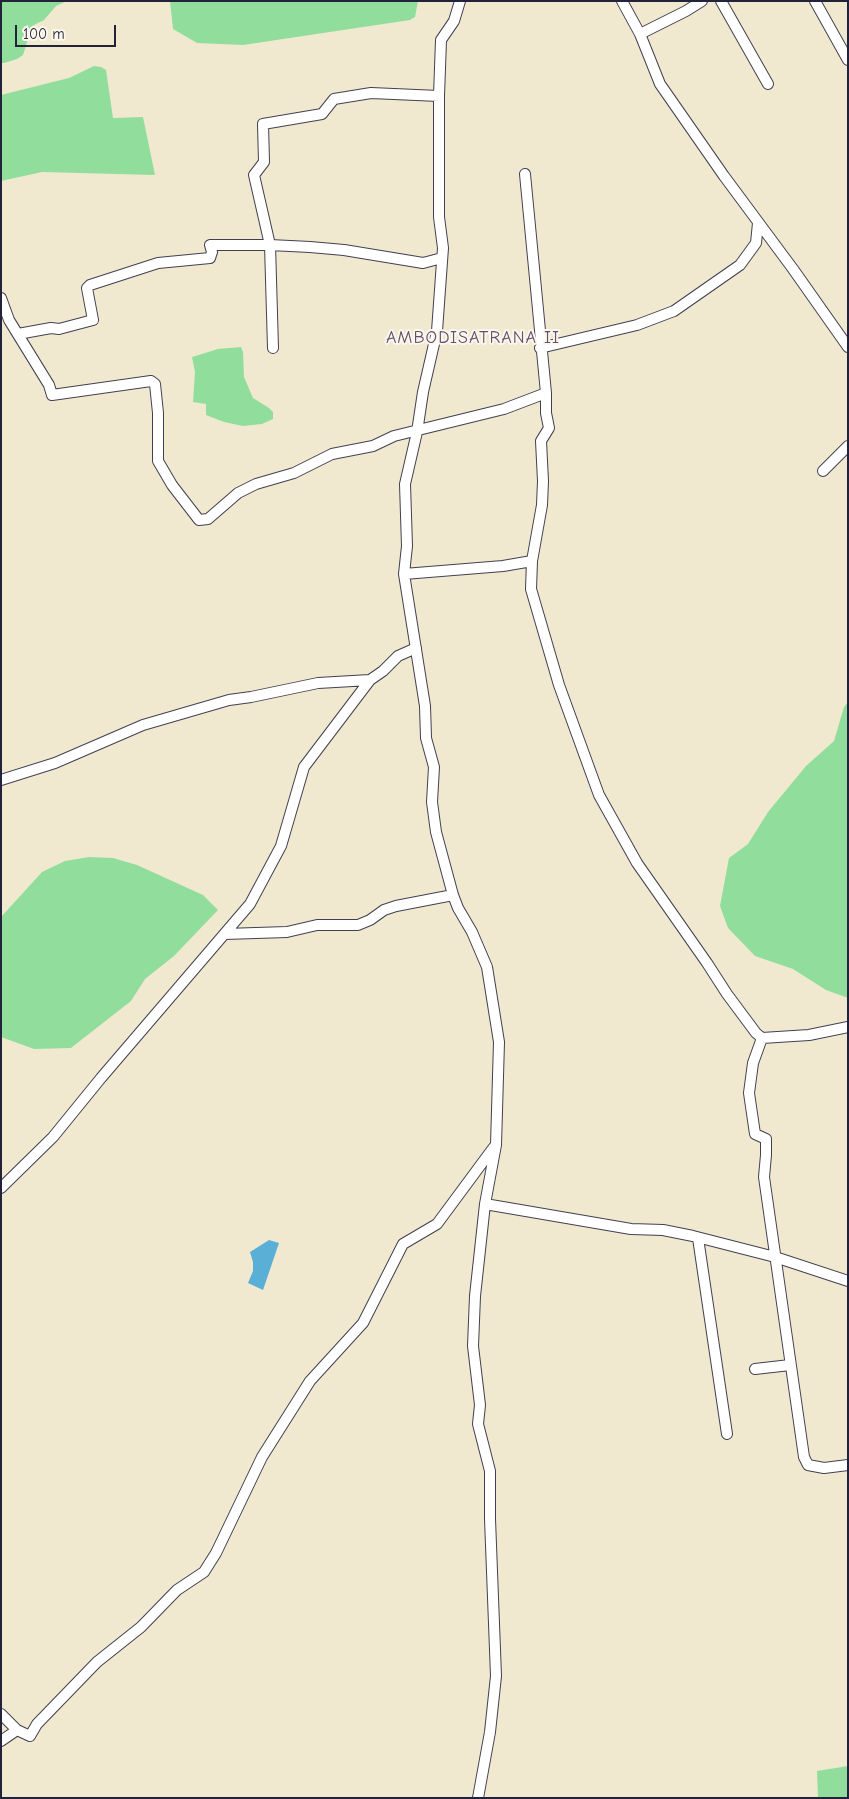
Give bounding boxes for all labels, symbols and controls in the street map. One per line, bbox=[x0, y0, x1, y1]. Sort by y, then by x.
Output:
scale bar bbox=[18, 15, 119, 47]
text: 100 m bbox=[23, 25, 65, 43]
district label: AMBODISATRANA II bbox=[384, 327, 562, 349]

